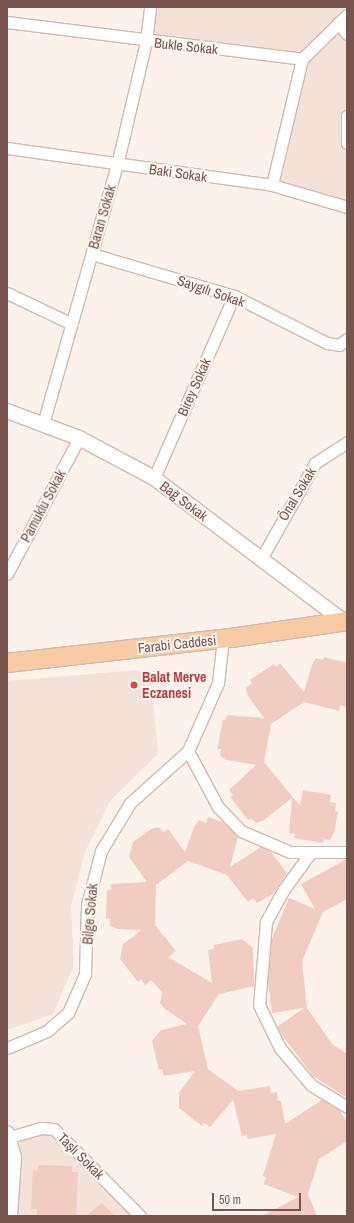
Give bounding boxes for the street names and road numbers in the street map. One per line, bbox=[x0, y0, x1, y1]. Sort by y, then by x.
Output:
street label: Bukle Sokak bbox=[153, 34, 219, 58]
street label: Baki Sokak bbox=[148, 161, 208, 185]
street label: Baran Sokak bbox=[85, 183, 119, 251]
street label: Saygılı Sokak bbox=[175, 272, 247, 310]
street label: Birey Sokak bbox=[174, 355, 214, 419]
street label: Önal Sokak bbox=[275, 464, 319, 524]
street label: Pamuklu Sokak bbox=[17, 467, 69, 545]
street label: Bağ Sokak bbox=[157, 478, 211, 524]
street label: Farabi Caddesi bbox=[137, 632, 217, 656]
street label: Bilge Sokak bbox=[79, 883, 101, 945]
street label: Taşlı Sokak bbox=[54, 1129, 108, 1183]

